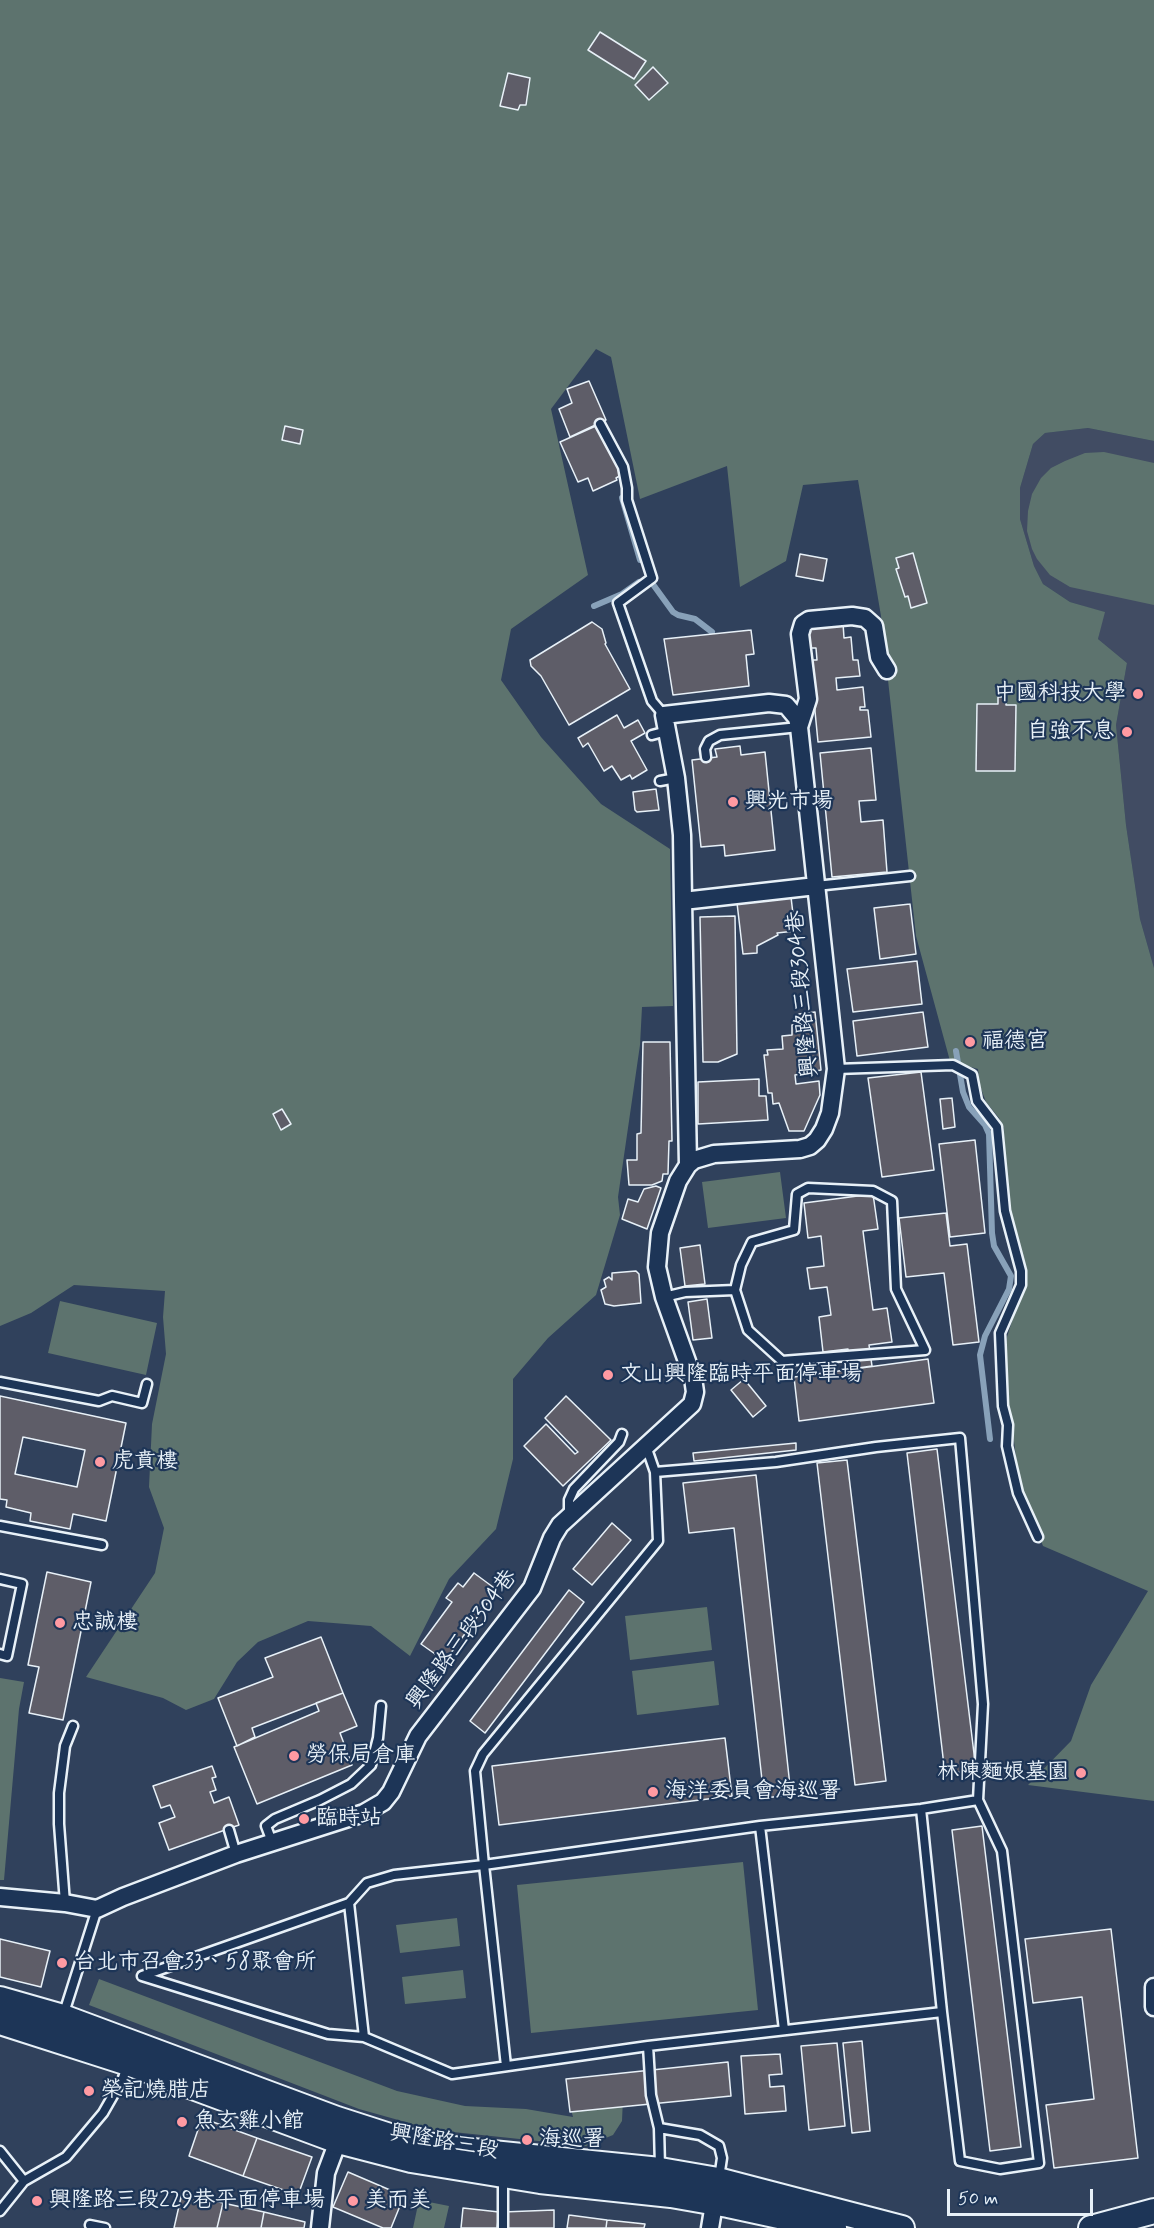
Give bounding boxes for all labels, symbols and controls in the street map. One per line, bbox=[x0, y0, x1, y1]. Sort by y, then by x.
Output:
place label: 中國科技大學 bbox=[994, 681, 1126, 707]
marker: 中國科技大學 bbox=[1131, 687, 1145, 701]
place label: 自強不息 bbox=[1027, 719, 1115, 745]
marker: 自強不息 bbox=[1120, 725, 1134, 739]
place label: 興光市場 bbox=[745, 789, 833, 815]
marker: 興光市場 bbox=[726, 795, 740, 809]
street label: 興隆路三段304巷 bbox=[784, 909, 824, 1079]
place label: 福德宮 bbox=[982, 1029, 1048, 1055]
marker: 福德宮 bbox=[963, 1035, 977, 1049]
place label: 文山興隆臨時平面停車場 bbox=[620, 1362, 862, 1388]
marker: 文山興隆臨時平面停車場 bbox=[601, 1368, 615, 1382]
place label: 虎賁樓 bbox=[112, 1449, 178, 1475]
marker: 虎賁樓 bbox=[93, 1455, 107, 1469]
street label: 興隆路三段304巷 bbox=[402, 1565, 524, 1715]
place label: 忠誠樓 bbox=[72, 1610, 138, 1636]
marker: 忠誠樓 bbox=[53, 1616, 67, 1630]
place label: 勞保局倉庫 bbox=[306, 1743, 416, 1769]
marker: 勞保局倉庫 bbox=[287, 1749, 301, 1763]
place label: 林陳麵娘墓園 bbox=[937, 1760, 1069, 1786]
marker: 林陳麵娘墓園 bbox=[1074, 1766, 1088, 1780]
place label: 海洋委員會海巡署 bbox=[665, 1779, 841, 1805]
marker: 海洋委員會海巡署 bbox=[646, 1785, 660, 1799]
place label: 臨時站 bbox=[316, 1806, 382, 1832]
marker: 臨時站 bbox=[297, 1812, 311, 1826]
place label: 台北市召會33、58聚會所 bbox=[74, 1950, 317, 1976]
marker: 台北市召會33、58聚會所 bbox=[55, 1956, 69, 1970]
place label: 榮記燒腊店 bbox=[101, 2078, 211, 2104]
marker: 榮記燒腊店 bbox=[82, 2084, 96, 2098]
place label: 魚玄雞小館 bbox=[194, 2109, 304, 2135]
marker: 魚玄雞小館 bbox=[175, 2115, 189, 2129]
street label: 興隆路三段 bbox=[388, 2120, 500, 2166]
place label: 海巡署 bbox=[539, 2127, 605, 2153]
marker: 海巡署 bbox=[520, 2133, 534, 2147]
scale bar bbox=[950, 2177, 1096, 2215]
text: 50 m bbox=[958, 2187, 998, 2211]
place label: 興隆路三段229巷平面停車場 bbox=[49, 2188, 325, 2214]
place label: 美而美 bbox=[365, 2188, 431, 2214]
marker: 興隆路三段229巷平面停車場 bbox=[30, 2194, 44, 2208]
marker: 美而美 bbox=[346, 2194, 360, 2208]

